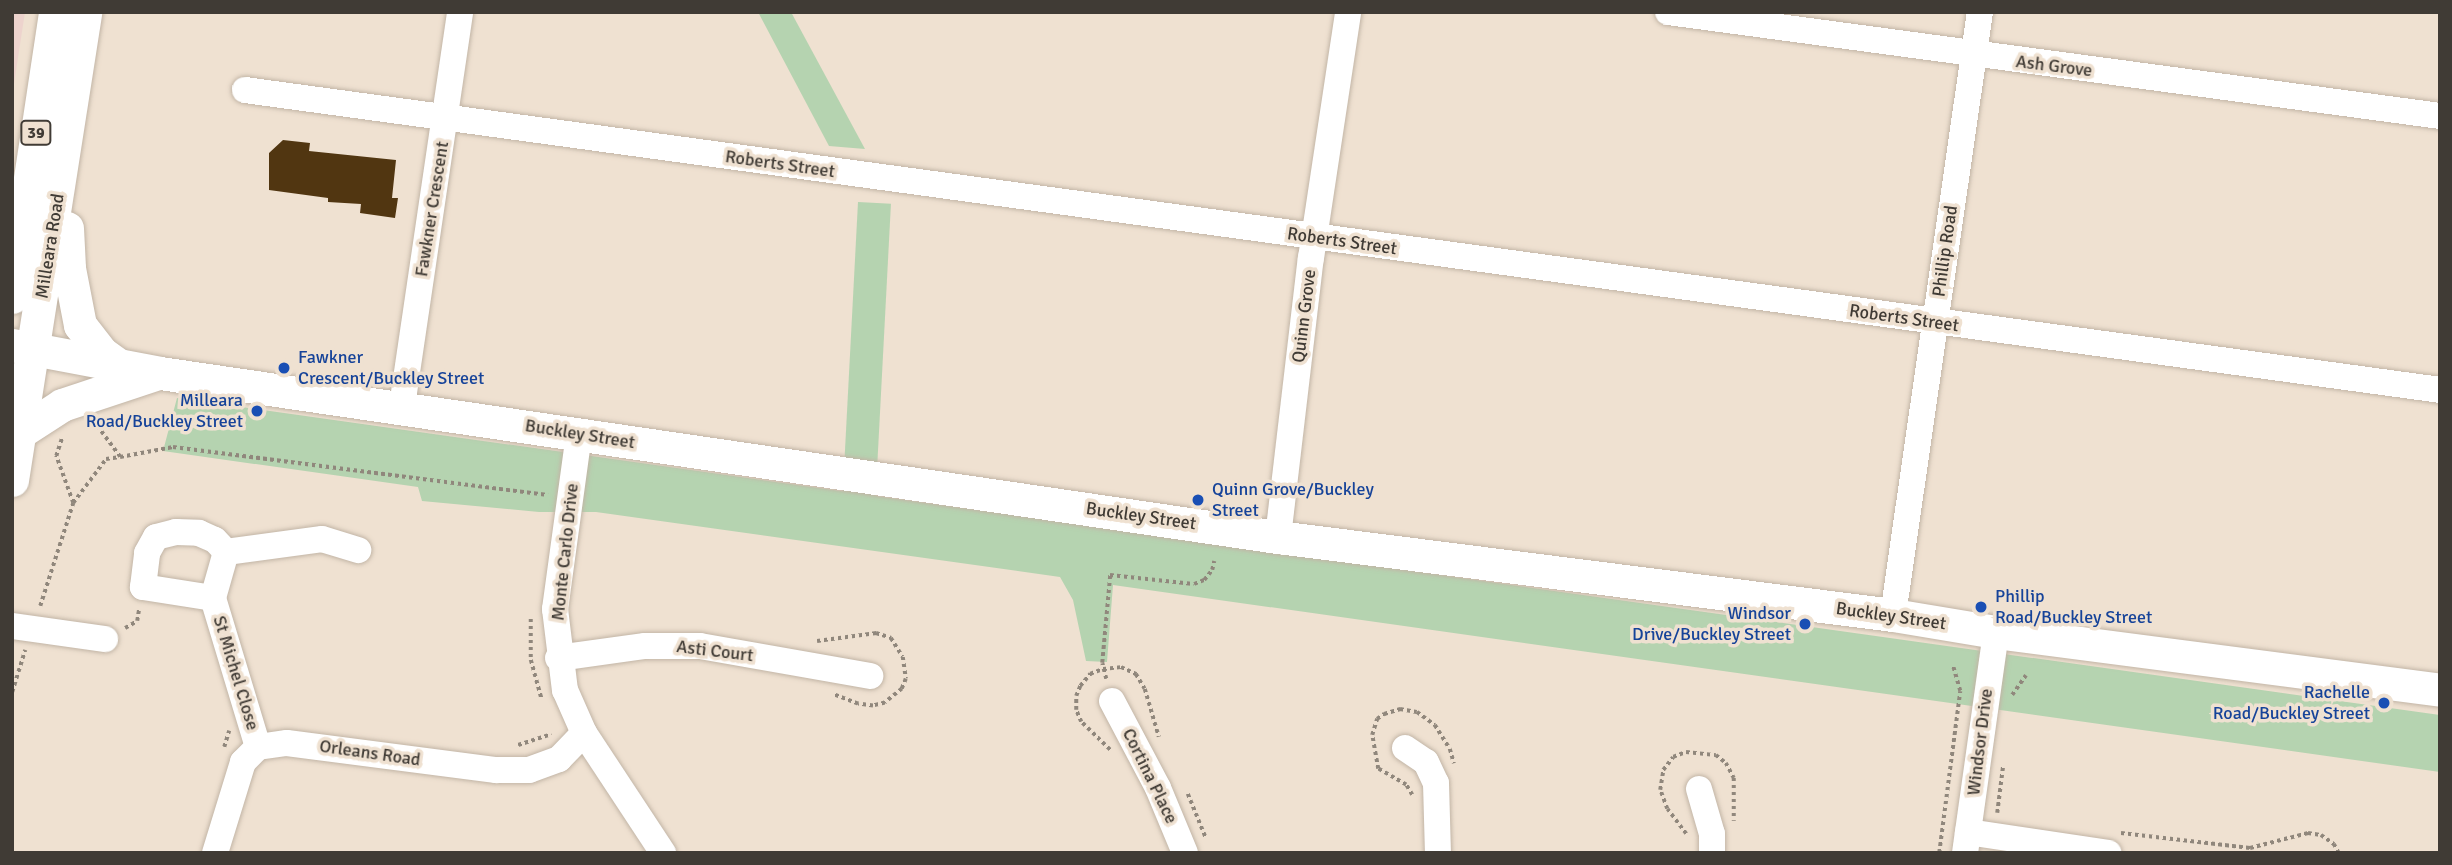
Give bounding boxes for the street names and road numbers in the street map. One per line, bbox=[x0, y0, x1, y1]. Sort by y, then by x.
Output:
street label: Ash Grove bbox=[2015, 51, 2093, 81]
road number: 39 bbox=[20, 120, 52, 146]
street label: Fawkner Crescent bbox=[411, 140, 453, 278]
street label: Roberts Street bbox=[724, 146, 836, 182]
street label: Milleara Road bbox=[31, 192, 69, 300]
street label: Phillip Road bbox=[1928, 204, 1962, 298]
street label: Roberts Street bbox=[1286, 223, 1398, 259]
street label: Quinn Grove bbox=[1288, 268, 1320, 364]
street label: Roberts Street bbox=[1848, 300, 1960, 336]
street label: Buckley Street bbox=[523, 415, 637, 453]
street label: Monte Carlo Drive bbox=[547, 482, 583, 622]
street label: Buckley Street bbox=[1084, 498, 1198, 534]
street label: Buckley Street bbox=[1834, 598, 1948, 634]
street label: St Michel Close bbox=[208, 613, 264, 733]
street label: Asti Court bbox=[675, 636, 755, 666]
street label: Windsor Drive bbox=[1963, 687, 1997, 797]
street label: Cortina Place bbox=[1118, 725, 1182, 827]
street label: Orleans Road bbox=[318, 735, 422, 771]

